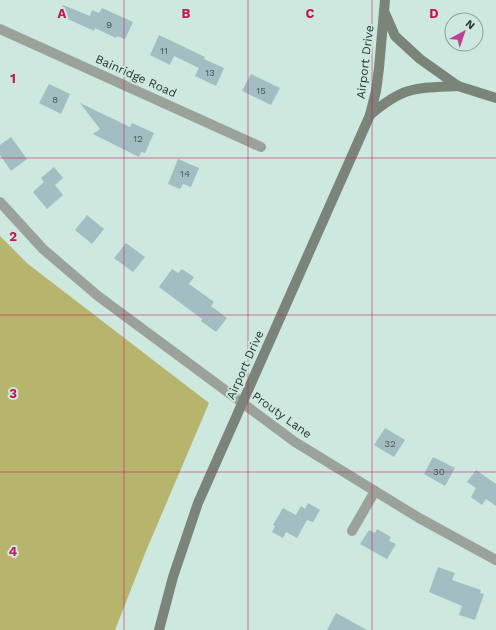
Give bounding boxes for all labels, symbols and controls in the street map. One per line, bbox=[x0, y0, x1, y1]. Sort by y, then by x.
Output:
text: A bbox=[58, 6, 67, 21]
text: B bbox=[182, 6, 191, 21]
text: C bbox=[306, 6, 315, 21]
text: D bbox=[429, 6, 439, 21]
north arrow bbox=[444, 12, 484, 52]
text: N bbox=[463, 17, 477, 32]
house number: 9 bbox=[106, 19, 112, 30]
street label: Airport Drive bbox=[354, 24, 376, 100]
house number: 11 bbox=[160, 45, 168, 56]
street label: Bainridge Road bbox=[93, 52, 179, 100]
house number: 13 bbox=[205, 67, 215, 78]
text: 1 bbox=[10, 71, 16, 86]
house number: 15 bbox=[256, 85, 266, 96]
house number: 8 bbox=[52, 94, 58, 105]
house number: 12 bbox=[133, 133, 143, 144]
house number: 14 bbox=[180, 168, 190, 179]
text: 2 bbox=[9, 229, 17, 244]
street label: Airport Drive bbox=[224, 328, 267, 402]
text: 3 bbox=[9, 386, 17, 401]
street label: Prouty Lane bbox=[250, 389, 314, 441]
house number: 32 bbox=[384, 438, 396, 449]
house number: 30 bbox=[433, 466, 445, 477]
text: 4 bbox=[9, 544, 18, 559]

